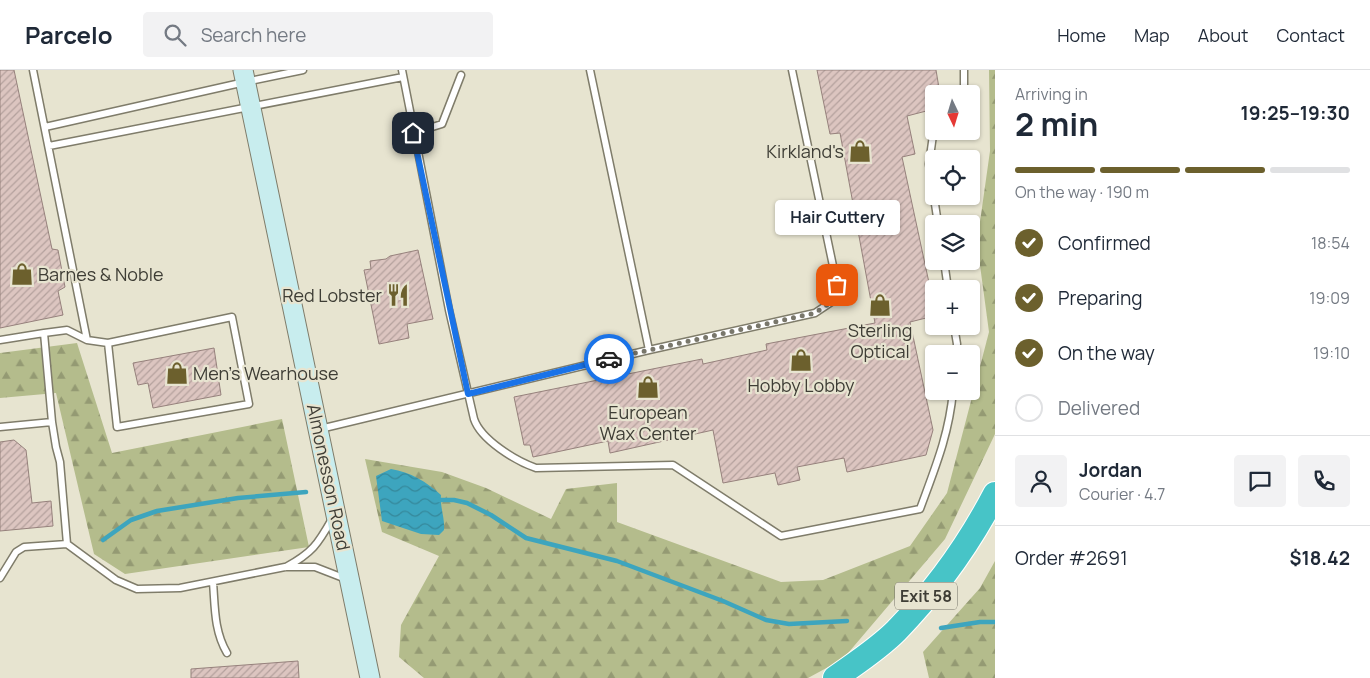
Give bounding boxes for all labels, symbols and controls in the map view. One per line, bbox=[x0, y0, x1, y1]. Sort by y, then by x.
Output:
search box bbox=[143, 12, 493, 57]
text: Parcelo bbox=[25, 18, 113, 51]
icon: search bbox=[161, 21, 189, 49]
text: Search here bbox=[201, 22, 306, 48]
text: Home bbox=[1057, 23, 1106, 47]
text: Map bbox=[1134, 23, 1170, 47]
text: About bbox=[1198, 23, 1248, 47]
text: Contact bbox=[1276, 23, 1345, 47]
text: Arriving in bbox=[1015, 83, 1088, 105]
north arrow bbox=[925, 85, 980, 140]
map controls bbox=[925, 85, 980, 400]
text: 19:25–19:30 bbox=[1241, 100, 1350, 126]
text: 2 min bbox=[1015, 102, 1098, 146]
pin bbox=[392, 112, 434, 154]
icon: home bbox=[399, 119, 427, 147]
shop icon: Kirkland's bbox=[847, 138, 873, 164]
place label: Kirkland's bbox=[766, 139, 844, 163]
button: locate bbox=[925, 150, 980, 205]
text: On the way · 190 m bbox=[1015, 181, 1149, 203]
callout: Hair Cuttery bbox=[774, 200, 900, 235]
text: Hair Cuttery bbox=[790, 206, 885, 228]
button: layers bbox=[925, 215, 980, 270]
icon: check bbox=[1015, 229, 1043, 257]
text: Confirmed bbox=[1058, 230, 1151, 256]
text: 18:54 bbox=[1311, 232, 1350, 254]
shop icon: Barnes & Noble bbox=[9, 261, 35, 287]
place label: Barnes & Noble bbox=[38, 262, 163, 286]
pin bbox=[816, 264, 858, 306]
icon: bag bbox=[823, 271, 851, 299]
button: + bbox=[925, 280, 980, 335]
restaurant icon: Red Lobster bbox=[385, 282, 411, 308]
place label: Red Lobster bbox=[282, 283, 382, 307]
icon: check bbox=[1015, 284, 1043, 312]
text: Preparing bbox=[1058, 285, 1143, 311]
text: 19:09 bbox=[1309, 287, 1350, 309]
shop icon: Sterling Optical bbox=[867, 292, 893, 318]
place label: Sterling Optical bbox=[848, 318, 912, 363]
courier bbox=[584, 334, 634, 384]
icon: check bbox=[1015, 339, 1043, 367]
text: On the way bbox=[1058, 340, 1155, 366]
text: 19:10 bbox=[1313, 342, 1350, 364]
icon: car bbox=[595, 345, 623, 373]
button: − bbox=[925, 345, 980, 400]
shop icon: Hobby Lobby bbox=[788, 347, 814, 373]
shop icon: Men's Wearhouse bbox=[164, 360, 190, 386]
place label: Men's Wearhouse bbox=[193, 361, 339, 385]
place label: Hobby Lobby bbox=[747, 373, 855, 397]
shop icon: European Wax Center bbox=[635, 374, 661, 400]
text: Delivered bbox=[1058, 395, 1140, 421]
place label: European Wax Center bbox=[600, 400, 697, 445]
street label: Almonesson Road bbox=[302, 402, 356, 552]
button: person bbox=[1015, 455, 1067, 507]
button: chat bbox=[1234, 455, 1286, 507]
button: phone bbox=[1298, 455, 1350, 507]
text: Jordan bbox=[1079, 457, 1142, 483]
text: Courier · 4.7 bbox=[1079, 483, 1165, 505]
text: Order #2691 bbox=[1015, 545, 1128, 571]
text: $18.42 bbox=[1289, 545, 1350, 571]
road number: Exit 58 bbox=[895, 582, 957, 610]

